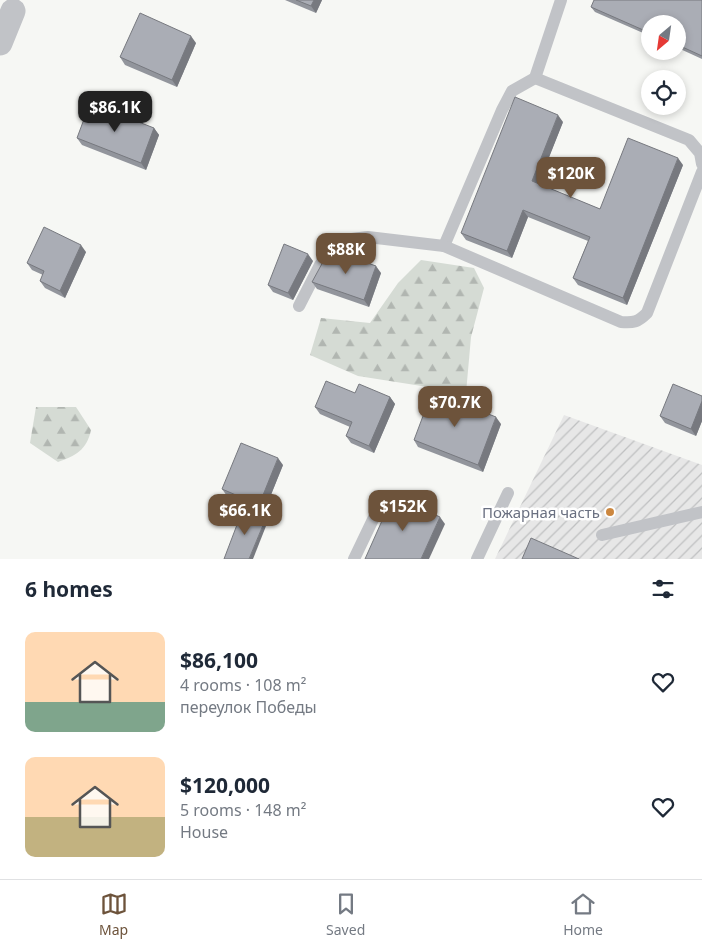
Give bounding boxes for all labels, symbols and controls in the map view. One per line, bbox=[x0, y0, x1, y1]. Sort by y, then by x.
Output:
north arrow bbox=[641, 15, 686, 60]
map controls bbox=[641, 15, 686, 115]
button: locate bbox=[641, 70, 686, 115]
pin: $86.1K bbox=[74, 90, 156, 133]
text: $86.1K bbox=[89, 96, 141, 118]
pin: $120K bbox=[536, 156, 606, 199]
text: $120K bbox=[547, 162, 595, 184]
pin: $88K bbox=[316, 232, 376, 275]
text: $88K bbox=[327, 238, 365, 260]
pin: $70.7K bbox=[414, 386, 496, 428]
text: $70.7K bbox=[429, 391, 481, 413]
pin: $152K bbox=[368, 490, 438, 532]
pin: $66.1K bbox=[204, 494, 286, 536]
text: $152K bbox=[379, 495, 427, 517]
text: $66.1K bbox=[219, 499, 271, 521]
place label: Пожарная часть bbox=[482, 502, 600, 522]
marker: Пожарная часть bbox=[604, 506, 616, 518]
text: 6 homes bbox=[25, 575, 113, 603]
icon: filters bbox=[649, 575, 677, 603]
text: $86,100 bbox=[180, 646, 258, 674]
icon: home bbox=[65, 652, 125, 712]
icon: heart bbox=[649, 668, 677, 696]
text: 4 rooms · 108 m² bbox=[180, 674, 306, 696]
text: переулок Победы bbox=[180, 696, 317, 718]
text: $120,000 bbox=[180, 771, 270, 799]
icon: home bbox=[65, 777, 125, 837]
icon: heart bbox=[649, 793, 677, 821]
text: 5 rooms · 148 m² bbox=[180, 799, 306, 821]
text: House bbox=[180, 821, 228, 843]
tab: Map bbox=[99, 890, 128, 939]
tab: Saved bbox=[326, 890, 365, 939]
tab: Home bbox=[563, 890, 603, 939]

